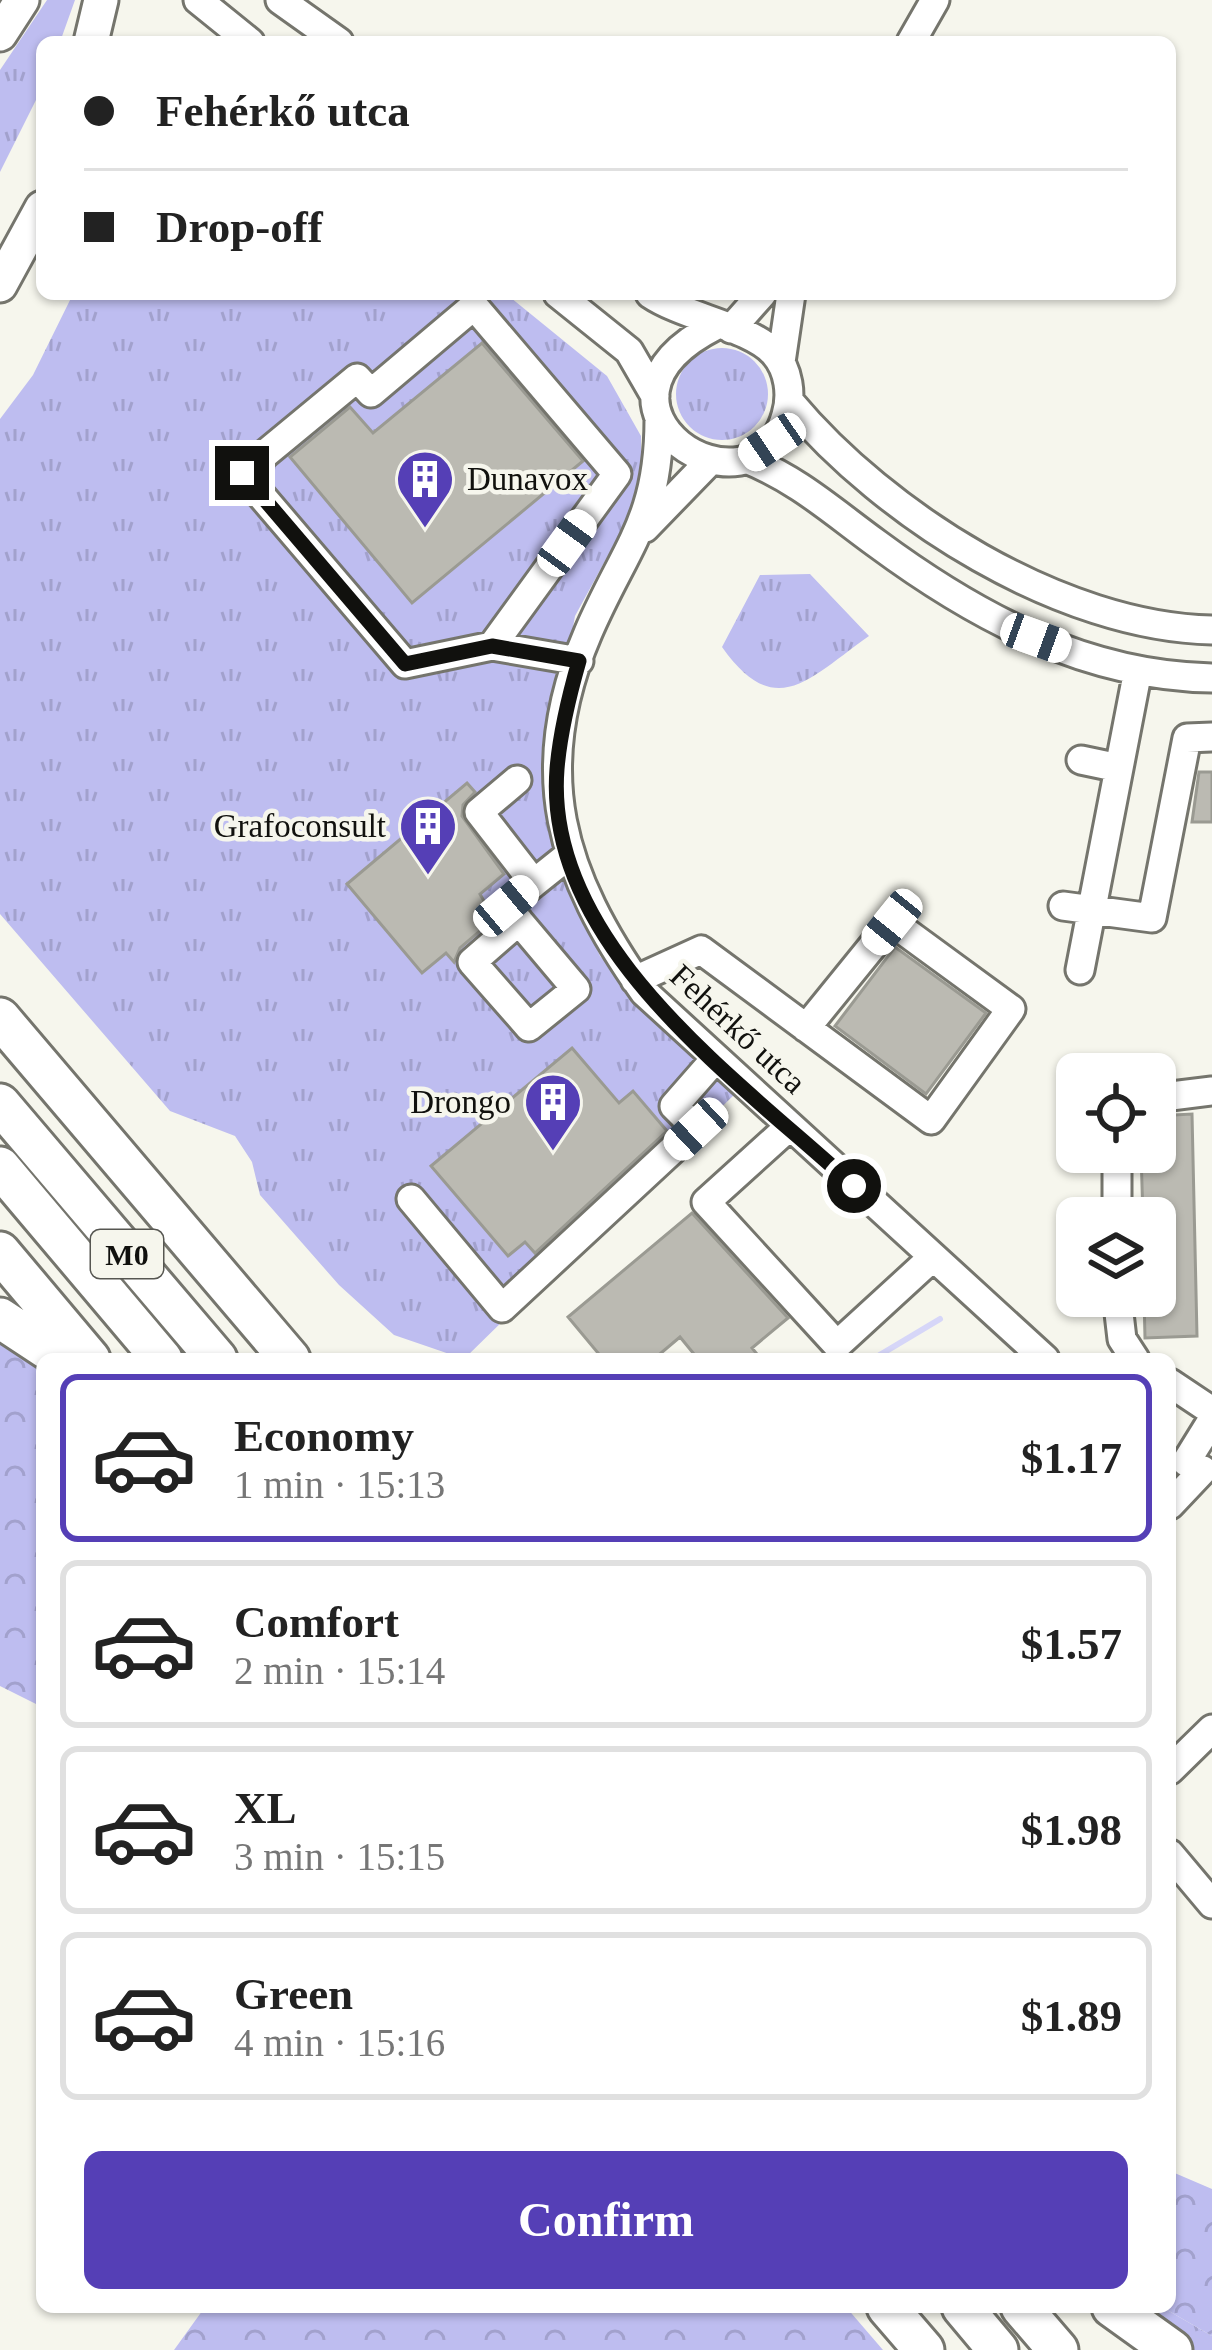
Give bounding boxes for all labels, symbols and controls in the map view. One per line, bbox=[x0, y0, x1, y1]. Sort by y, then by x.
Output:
text: Fehérkő utca bbox=[156, 86, 410, 136]
text: Drop-off bbox=[156, 202, 323, 252]
car bbox=[732, 407, 812, 477]
route end bbox=[215, 446, 269, 500]
building icon: Dunavox bbox=[394, 448, 456, 530]
place label: Dunavox bbox=[467, 461, 588, 497]
car bbox=[531, 503, 603, 583]
car bbox=[996, 609, 1076, 667]
building icon: Grafoconsult bbox=[397, 795, 459, 877]
place label: Grafoconsult bbox=[214, 808, 386, 844]
car bbox=[467, 869, 545, 943]
car bbox=[855, 883, 929, 961]
street label: Fehérkő utca bbox=[663, 957, 813, 1101]
map controls bbox=[1056, 1053, 1176, 1317]
button: locate bbox=[1056, 1053, 1176, 1173]
building icon: Drongo bbox=[522, 1071, 584, 1153]
place label: Drongo bbox=[410, 1084, 511, 1120]
car bbox=[657, 1091, 735, 1167]
route start bbox=[827, 1159, 881, 1213]
button: layers bbox=[1056, 1197, 1176, 1317]
road number: M0 bbox=[91, 1230, 163, 1278]
icon: car bbox=[90, 1404, 198, 1512]
text: Economy bbox=[234, 1411, 414, 1461]
text: $1.17 bbox=[1021, 1433, 1122, 1483]
text: 1 min · 15:13 bbox=[234, 1463, 445, 1506]
icon: car bbox=[90, 1590, 198, 1698]
text: Comfort bbox=[234, 1597, 399, 1647]
text: $1.57 bbox=[1021, 1619, 1122, 1669]
text: 2 min · 15:14 bbox=[234, 1649, 445, 1692]
icon: car bbox=[90, 1776, 198, 1884]
text: XL bbox=[234, 1783, 297, 1833]
text: $1.98 bbox=[1021, 1805, 1122, 1855]
text: 3 min · 15:15 bbox=[234, 1835, 445, 1878]
icon: car bbox=[90, 1962, 198, 2070]
text: Green bbox=[234, 1969, 353, 2019]
text: $1.89 bbox=[1021, 1991, 1122, 2041]
text: 4 min · 15:16 bbox=[234, 2021, 445, 2064]
button: Confirm bbox=[84, 2151, 1128, 2289]

